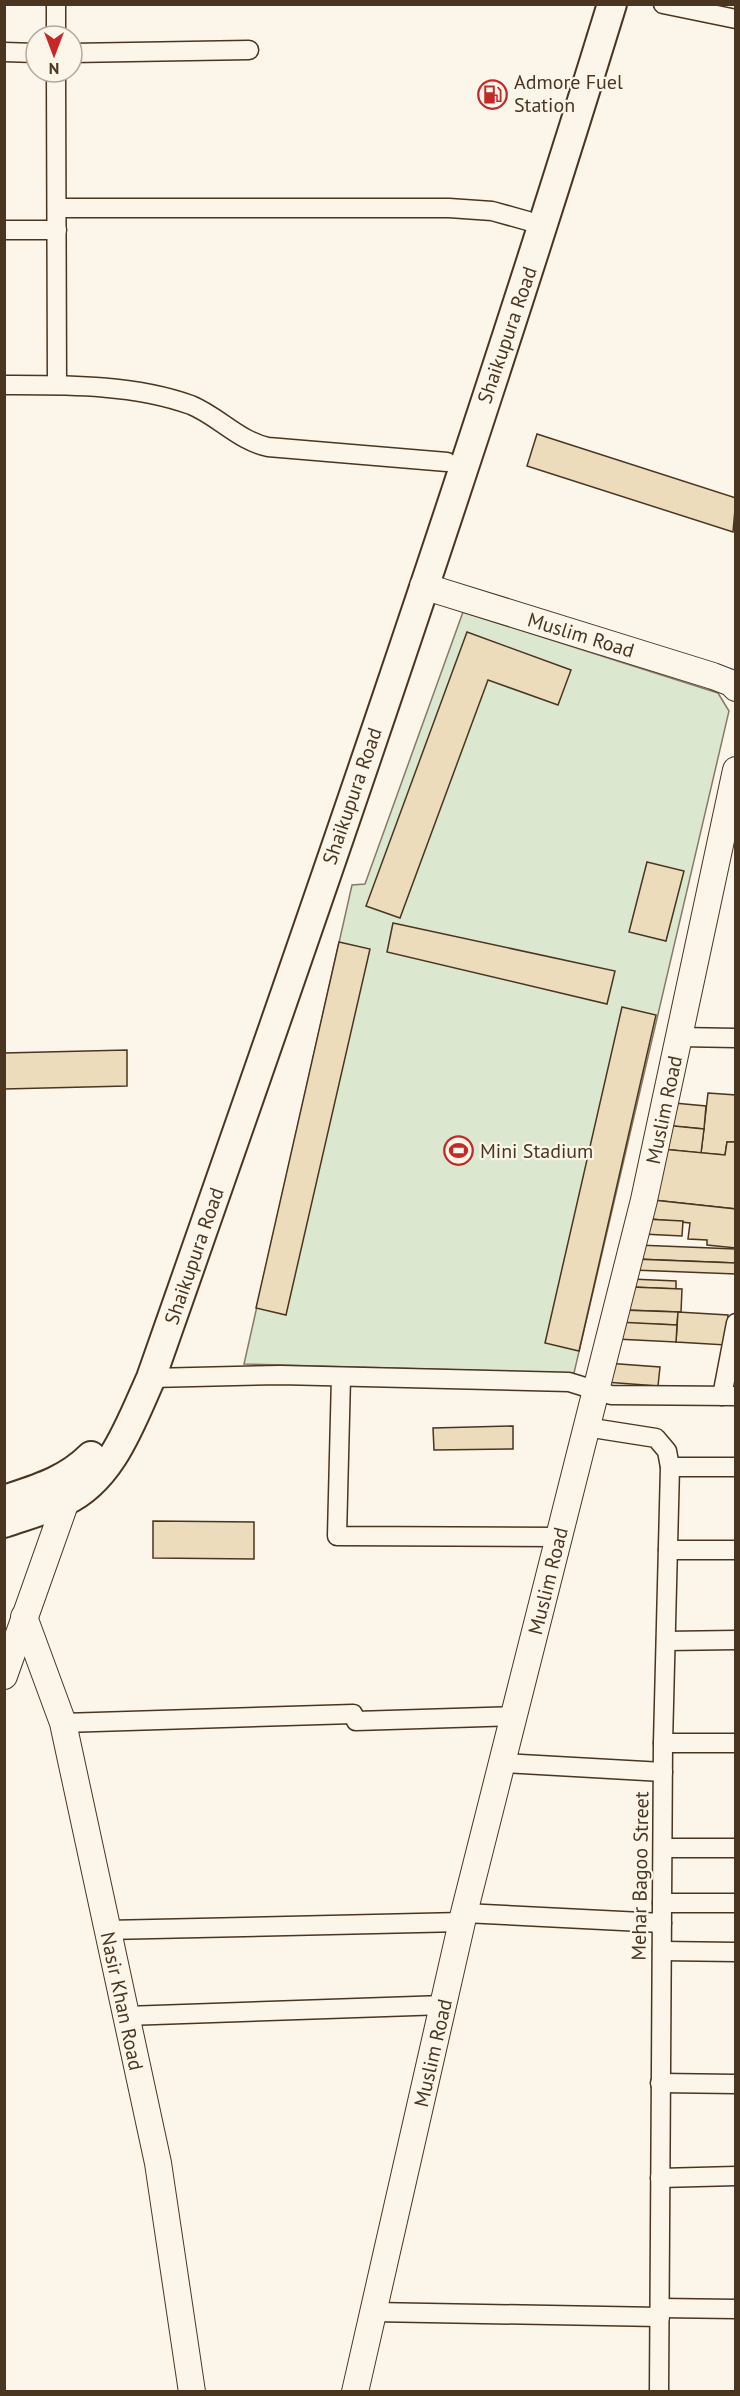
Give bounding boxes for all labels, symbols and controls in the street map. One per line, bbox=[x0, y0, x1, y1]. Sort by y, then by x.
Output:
north arrow bbox=[24, 24, 84, 84]
text: N bbox=[49, 59, 59, 79]
place label: Admore Fuel Station bbox=[514, 69, 623, 118]
fuel station icon: Admore Fuel Station bbox=[477, 78, 509, 110]
street label: Shaikupura Road bbox=[471, 263, 543, 407]
street label: Muslim Road bbox=[525, 606, 637, 664]
street label: Shaikupura Road bbox=[316, 724, 388, 868]
street label: Muslim Road bbox=[640, 1053, 688, 1167]
sports icon: Mini Stadium bbox=[443, 1135, 475, 1167]
place label: Mini Stadium bbox=[480, 1138, 593, 1164]
street label: Shaikupura Road bbox=[158, 1184, 230, 1328]
street label: Muslim Road bbox=[522, 1524, 574, 1638]
street label: Mehar Bagoo Street bbox=[626, 1791, 654, 1961]
street label: Nasir Khan Road bbox=[95, 1929, 149, 2073]
street label: Muslim Road bbox=[408, 1996, 458, 2110]

